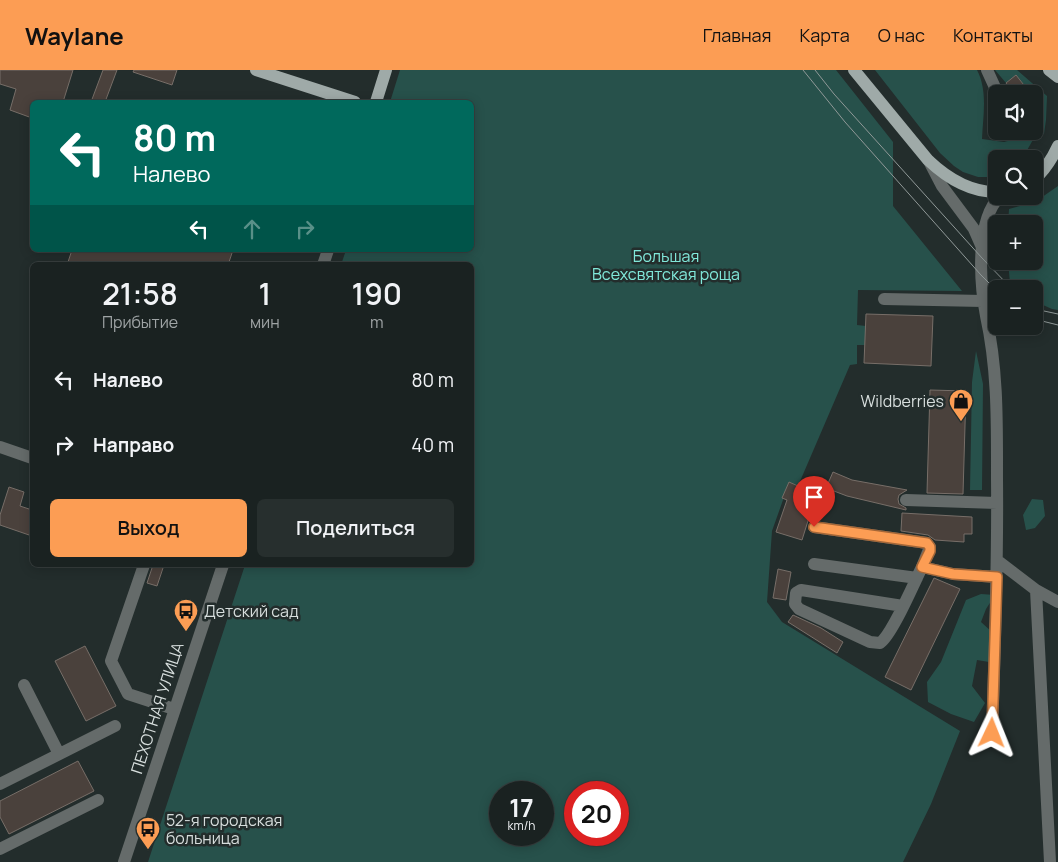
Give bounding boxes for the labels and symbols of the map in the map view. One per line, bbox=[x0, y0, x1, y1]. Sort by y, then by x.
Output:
park label: Большая Всехсвятская роща bbox=[592, 245, 740, 285]
shop icon: Wildberries bbox=[948, 388, 974, 422]
place label: Wildberries bbox=[861, 390, 944, 412]
pin bbox=[793, 476, 835, 527]
bus stop icon: Детский сад bbox=[173, 598, 199, 632]
place label: Детский сад bbox=[204, 600, 299, 622]
street label: ПЕХОТНАЯ УЛИЦА bbox=[125, 639, 189, 777]
position arrow bbox=[965, 706, 1017, 758]
speed limit sign: 20 bbox=[564, 781, 629, 846]
place label: 52-я городская больница bbox=[166, 809, 282, 849]
bus stop icon: 52-я городская больница bbox=[135, 816, 161, 850]

